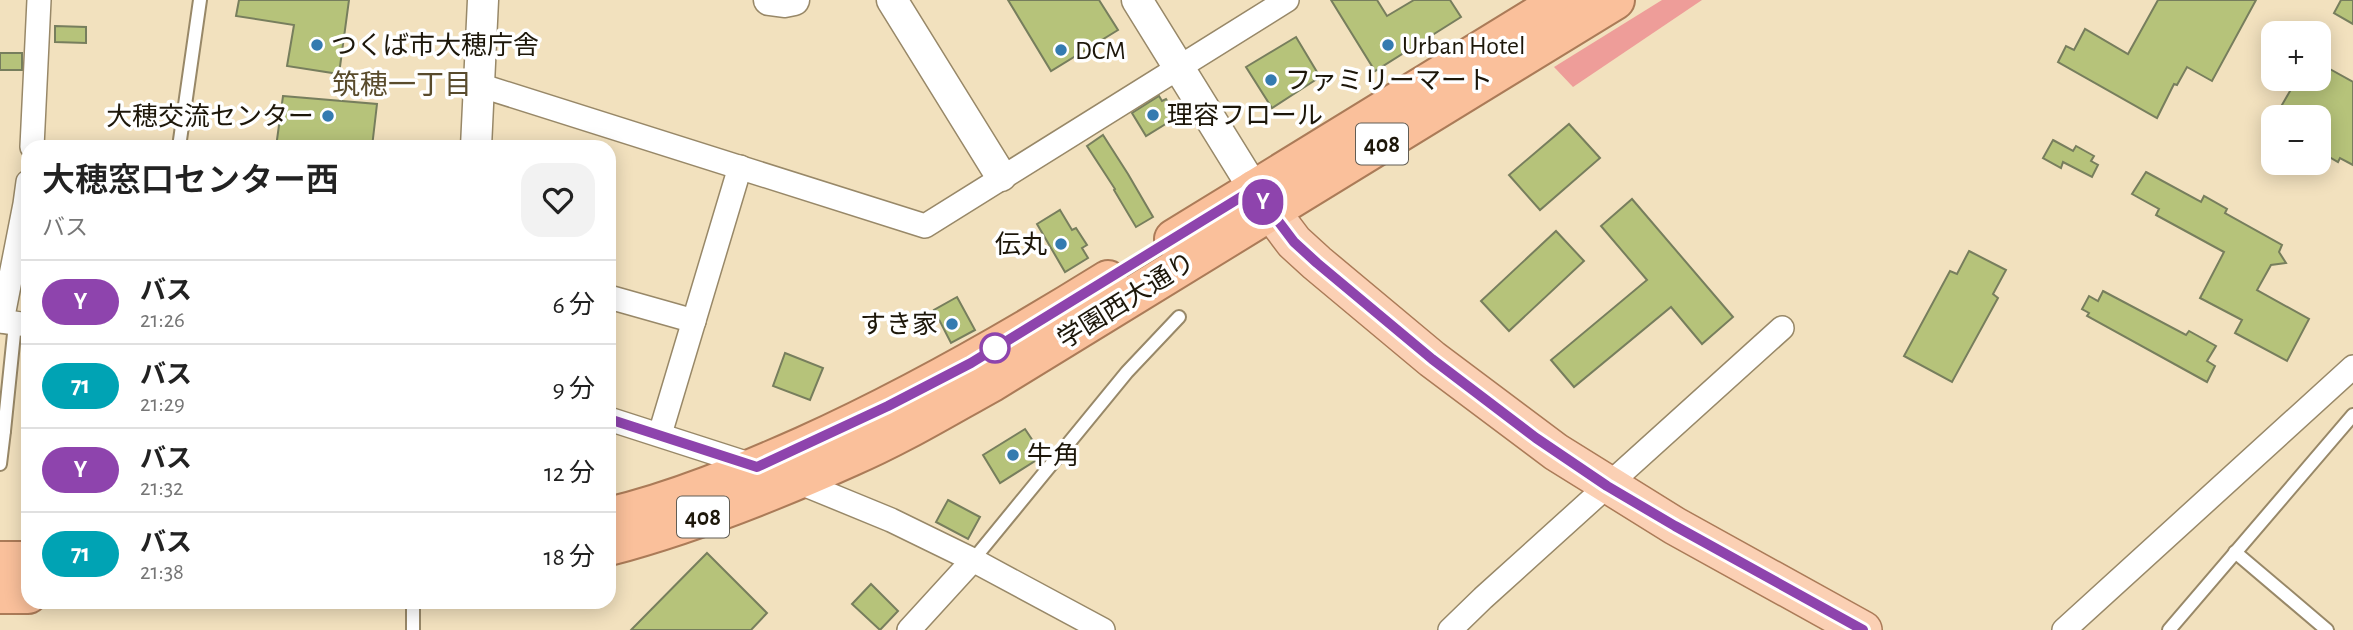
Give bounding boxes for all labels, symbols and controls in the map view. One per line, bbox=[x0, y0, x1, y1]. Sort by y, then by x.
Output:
map controls bbox=[2261, 21, 2331, 175]
button: + bbox=[2261, 21, 2331, 91]
place label: つくば市大穂庁舎 bbox=[331, 31, 539, 59]
place label: Urban Hotel bbox=[1402, 33, 1525, 59]
marker: つくば市大穂庁舎 bbox=[309, 37, 325, 53]
marker: Urban Hotel bbox=[1380, 37, 1396, 53]
place label: DCM bbox=[1075, 38, 1126, 64]
marker: DCM bbox=[1053, 42, 1069, 58]
place label: ファミリーマート bbox=[1285, 68, 1493, 94]
district label: 筑穂一丁目 bbox=[332, 70, 472, 100]
marker: ファミリーマート bbox=[1263, 72, 1279, 88]
place label: 大穂交流センター bbox=[106, 102, 314, 130]
place label: 理容フロール bbox=[1167, 102, 1323, 129]
button: − bbox=[2261, 105, 2331, 175]
marker: 理容フロール bbox=[1145, 107, 1161, 123]
marker: 大穂交流センター bbox=[320, 108, 336, 124]
road number: 408 bbox=[1356, 124, 1408, 164]
button: heart bbox=[521, 163, 595, 237]
text: 大穂窓口センター西 bbox=[42, 165, 339, 198]
line badge: Y bbox=[1240, 179, 1286, 225]
text: Y bbox=[1256, 190, 1270, 214]
text: バス bbox=[42, 217, 88, 240]
place label: 伝丸 bbox=[995, 231, 1047, 258]
marker: 伝丸 bbox=[1053, 236, 1069, 252]
street label: 学園西大通り bbox=[1052, 247, 1200, 353]
text: バス bbox=[140, 278, 192, 304]
text: Y bbox=[74, 290, 87, 314]
text: 6 分 bbox=[552, 292, 595, 318]
text: 21:26 bbox=[140, 309, 185, 332]
place label: すき家 bbox=[860, 311, 938, 338]
marker: すき家 bbox=[944, 316, 960, 332]
unlabelled marker bbox=[980, 333, 1010, 363]
text: バス bbox=[140, 362, 192, 388]
text: 71 bbox=[71, 374, 90, 398]
text: 9 分 bbox=[552, 376, 595, 402]
text: 21:29 bbox=[140, 393, 185, 416]
place label: 牛角 bbox=[1027, 442, 1079, 469]
text: バス bbox=[140, 446, 192, 472]
marker: 牛角 bbox=[1005, 447, 1021, 463]
text: Y bbox=[74, 458, 87, 482]
text: 12 分 bbox=[544, 460, 595, 486]
text: 21:32 bbox=[140, 477, 184, 500]
road number: 408 bbox=[677, 496, 729, 538]
text: バス bbox=[140, 530, 192, 556]
text: 71 bbox=[71, 542, 90, 566]
text: 18 分 bbox=[543, 544, 595, 570]
text: 21:38 bbox=[140, 561, 184, 584]

